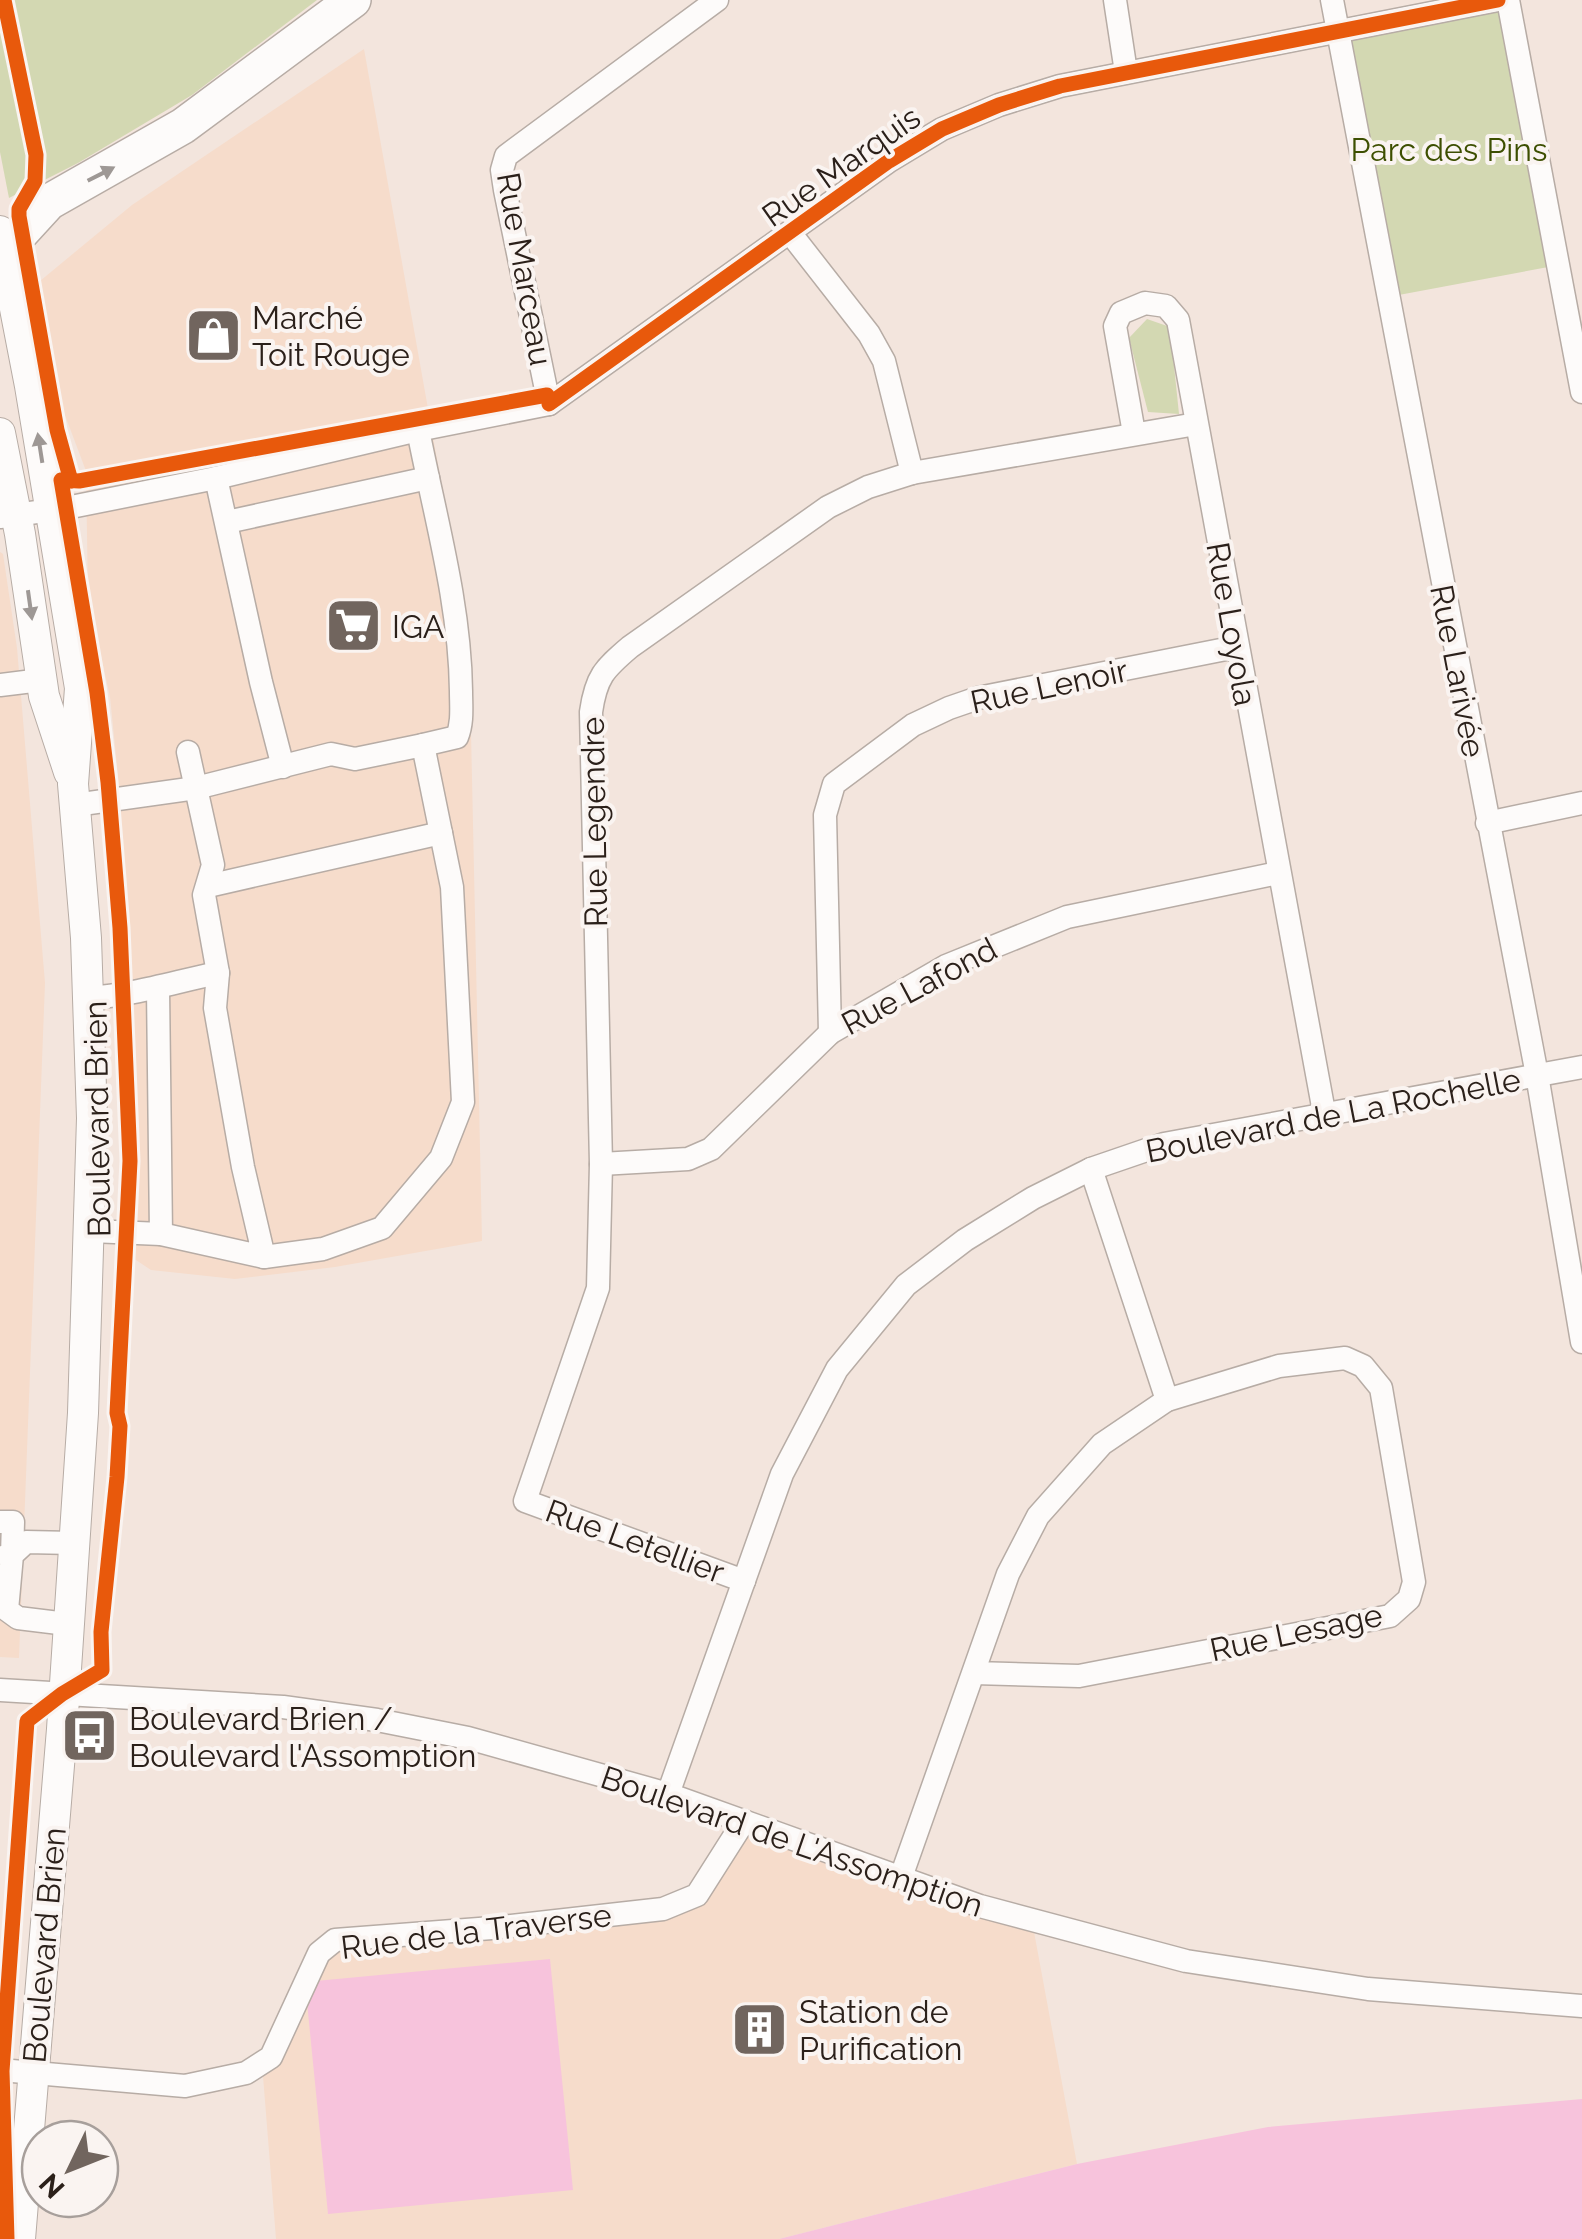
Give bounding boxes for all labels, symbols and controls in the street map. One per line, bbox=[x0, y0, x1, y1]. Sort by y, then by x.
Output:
street label: Rue Marquis bbox=[755, 98, 927, 234]
park label: Parc des Pins bbox=[1351, 131, 1547, 168]
one-way arrow bbox=[86, 165, 115, 182]
street label: Rue Marceau bbox=[490, 170, 560, 368]
place label: Marché Toit Rouge bbox=[252, 299, 410, 373]
shop icon: Marché Toit Rouge bbox=[183, 305, 243, 365]
one-way arrow bbox=[32, 431, 47, 463]
street label: Rue Loyola bbox=[1199, 539, 1265, 709]
street label: Rue Larivée bbox=[1423, 582, 1493, 760]
one-way arrow bbox=[22, 590, 38, 621]
supermarket icon: IGA bbox=[323, 596, 383, 656]
place label: IGA bbox=[392, 608, 445, 645]
street label: Rue Lenoir bbox=[967, 651, 1131, 721]
street label: Rue Legendre bbox=[574, 717, 614, 927]
street label: Rue Lafond bbox=[835, 930, 1003, 1042]
street label: Boulevard Brien bbox=[76, 1001, 118, 1237]
street label: Boulevard de La Rochelle bbox=[1142, 1060, 1524, 1170]
street label: Rue Letellier bbox=[541, 1492, 729, 1590]
street label: Rue Lesage bbox=[1206, 1596, 1386, 1668]
place label: Boulevard Brien / Boulevard l'Assomption bbox=[129, 1700, 476, 1774]
bus stop icon: Boulevard Brien / Boulevard l'Assomption bbox=[60, 1706, 120, 1766]
street label: Boulevard de L'Assomption bbox=[596, 1758, 988, 1924]
street label: Boulevard Brien bbox=[15, 1826, 73, 2064]
street label: Rue de la Traverse bbox=[339, 1896, 613, 1966]
place label: Station de Purification bbox=[799, 1993, 963, 2067]
building icon: Station de Purification bbox=[730, 1999, 790, 2059]
north arrow bbox=[20, 2119, 120, 2219]
text: N bbox=[33, 2167, 71, 2205]

